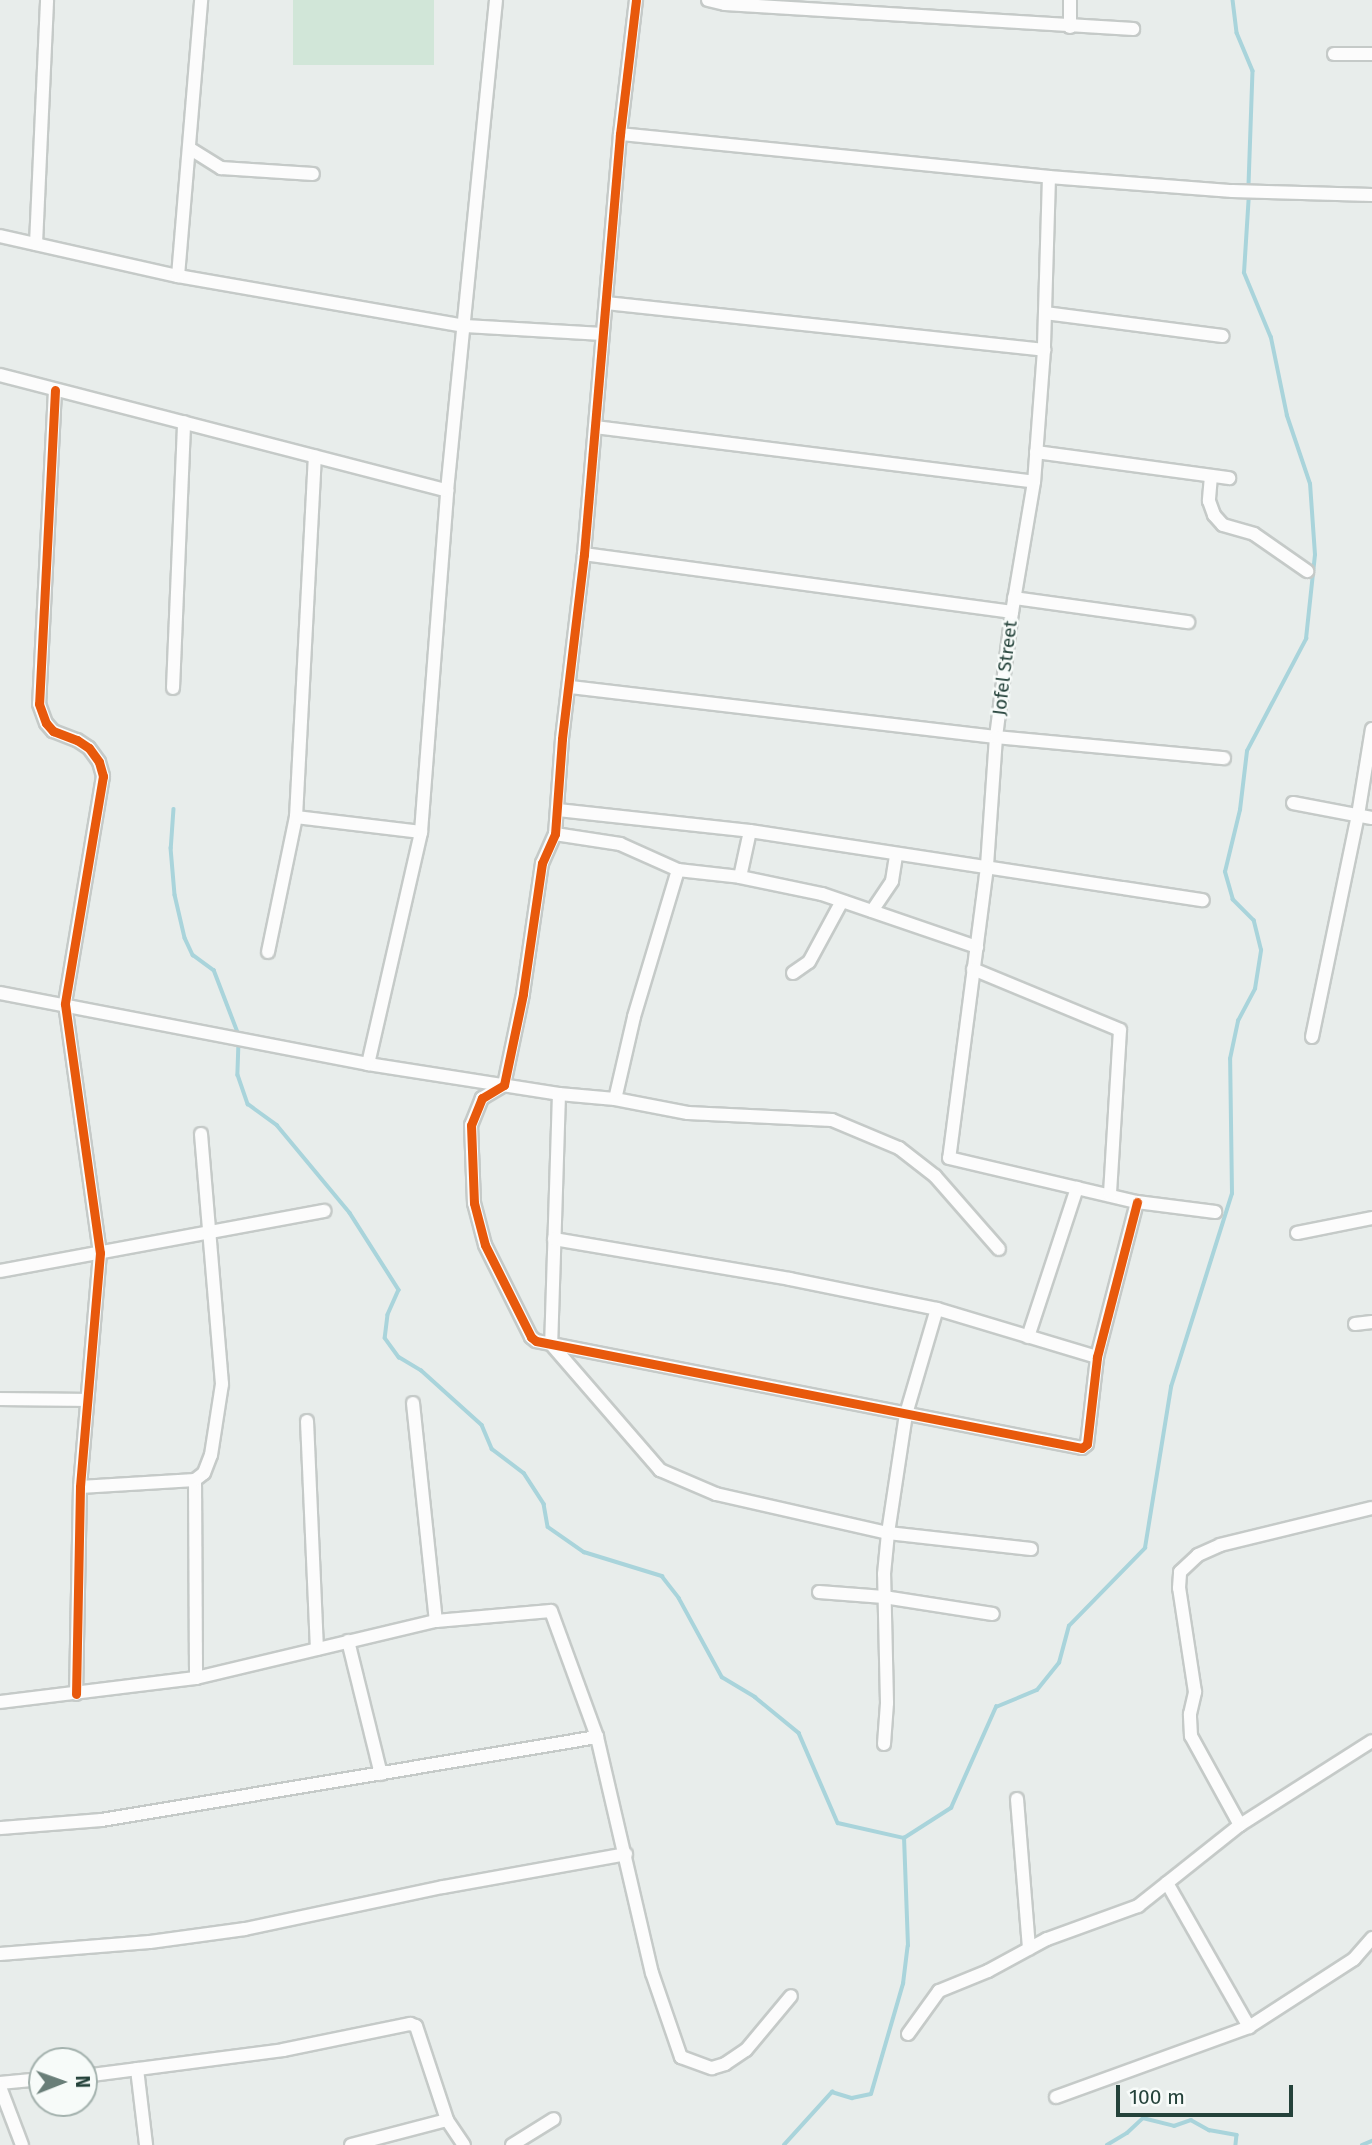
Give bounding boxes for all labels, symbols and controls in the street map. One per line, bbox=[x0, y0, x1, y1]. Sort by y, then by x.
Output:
street label: Jofel Street bbox=[988, 619, 1022, 717]
north arrow bbox=[28, 2047, 98, 2117]
scale bar bbox=[1120, 2072, 1297, 2116]
text: N bbox=[71, 2075, 94, 2088]
text: 100 m bbox=[1129, 2084, 1185, 2110]

